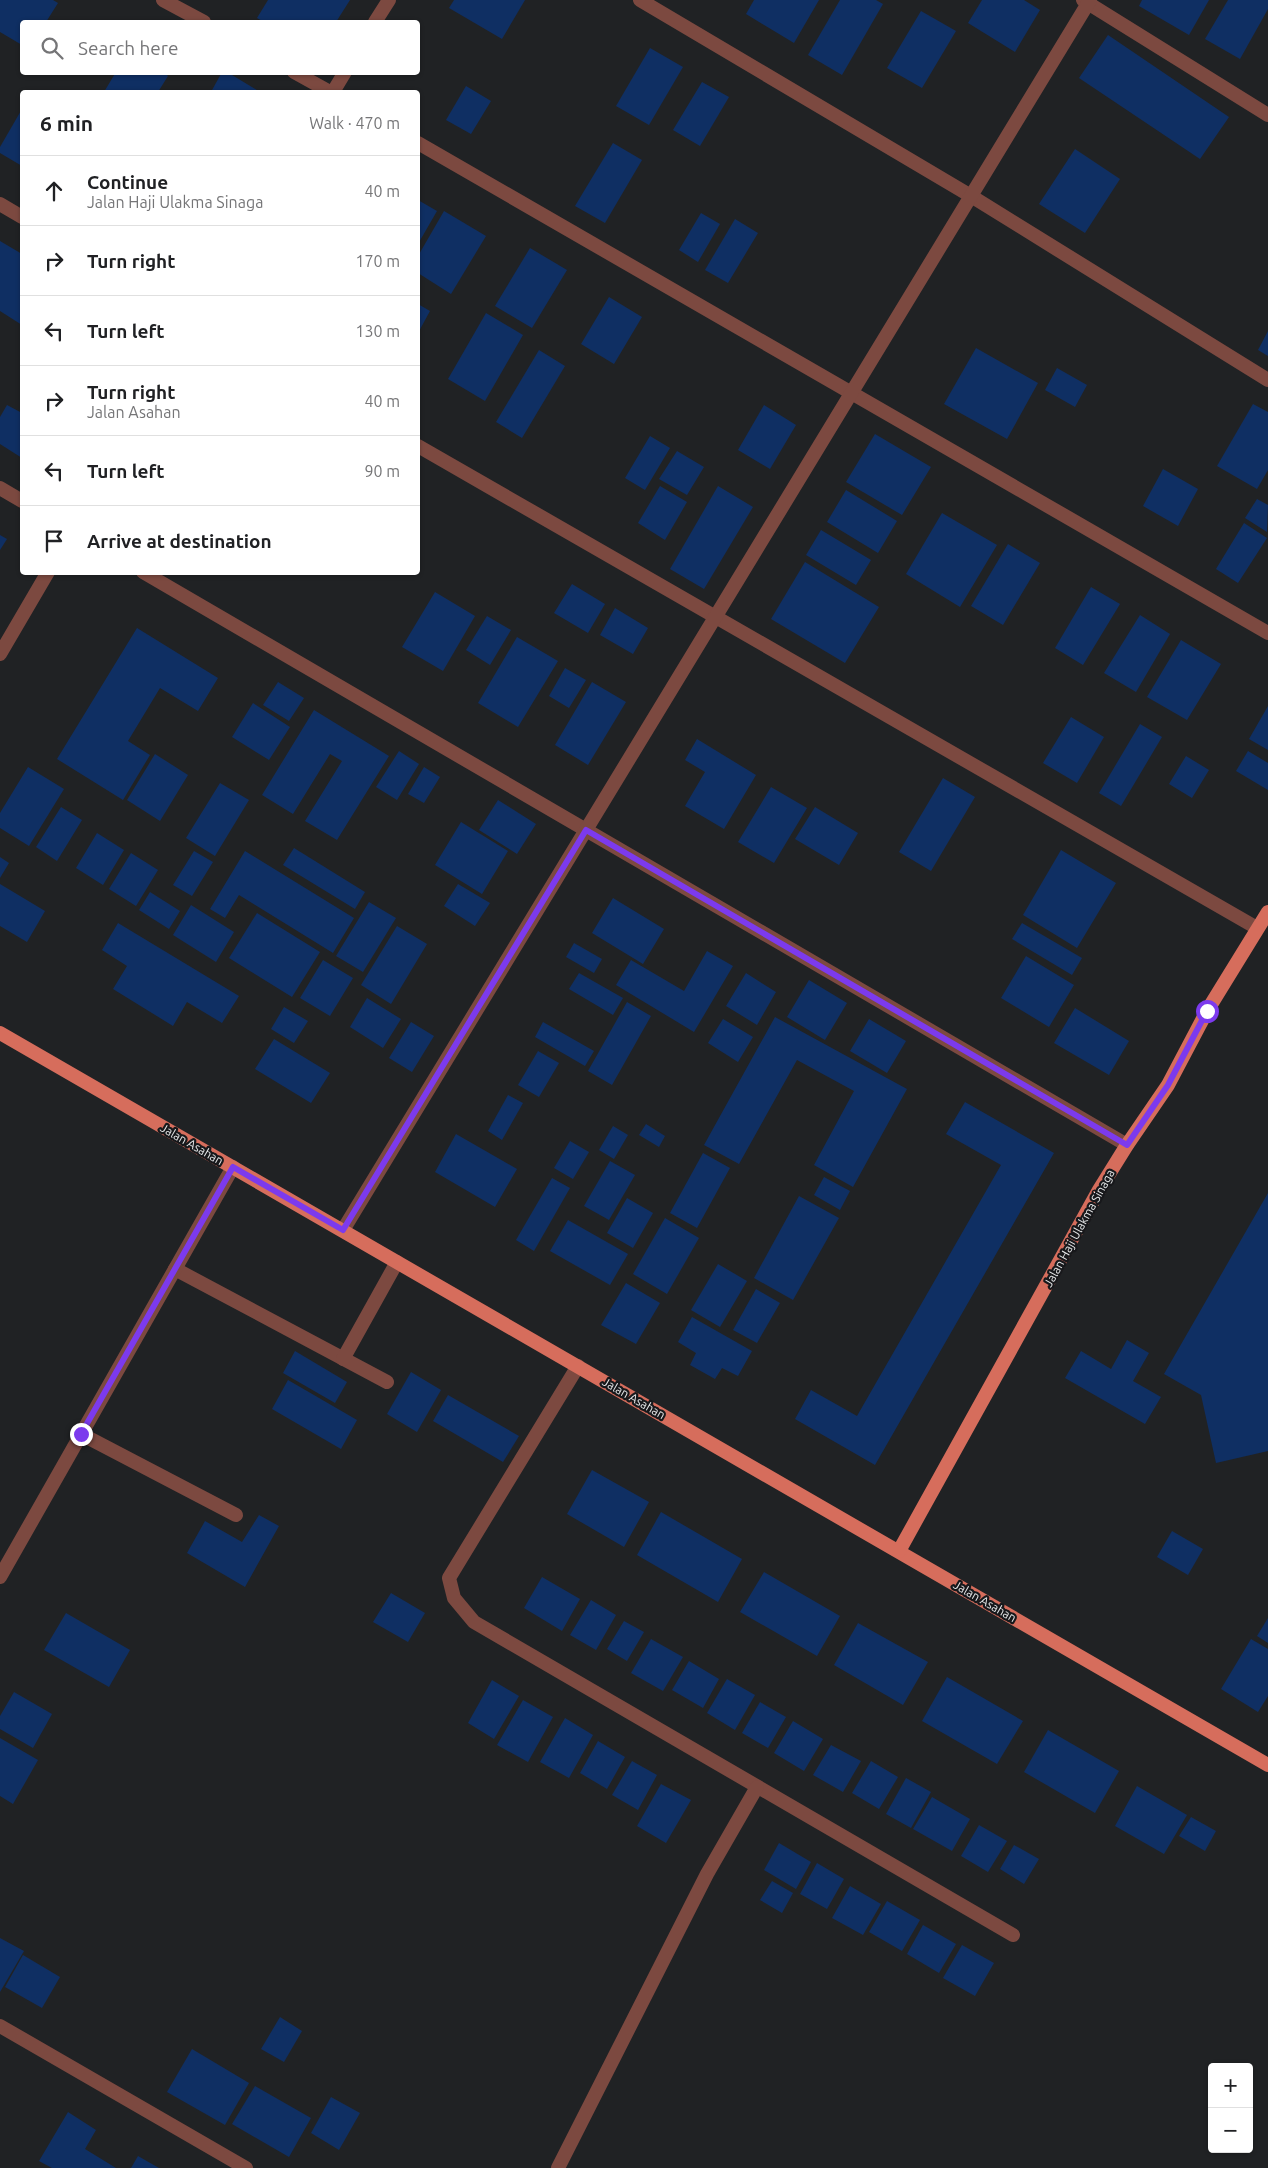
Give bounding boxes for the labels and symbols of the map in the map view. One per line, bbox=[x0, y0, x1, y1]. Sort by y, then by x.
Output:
route start bbox=[1196, 1000, 1219, 1023]
street label: Jalan Asahan bbox=[158, 1121, 226, 1167]
street label: Jalan Haji Ulakma Sinaga bbox=[1041, 1167, 1117, 1289]
street label: Jalan Asahan bbox=[600, 1375, 668, 1421]
route end bbox=[70, 1423, 93, 1446]
street label: Jalan Asahan bbox=[951, 1578, 1019, 1624]

